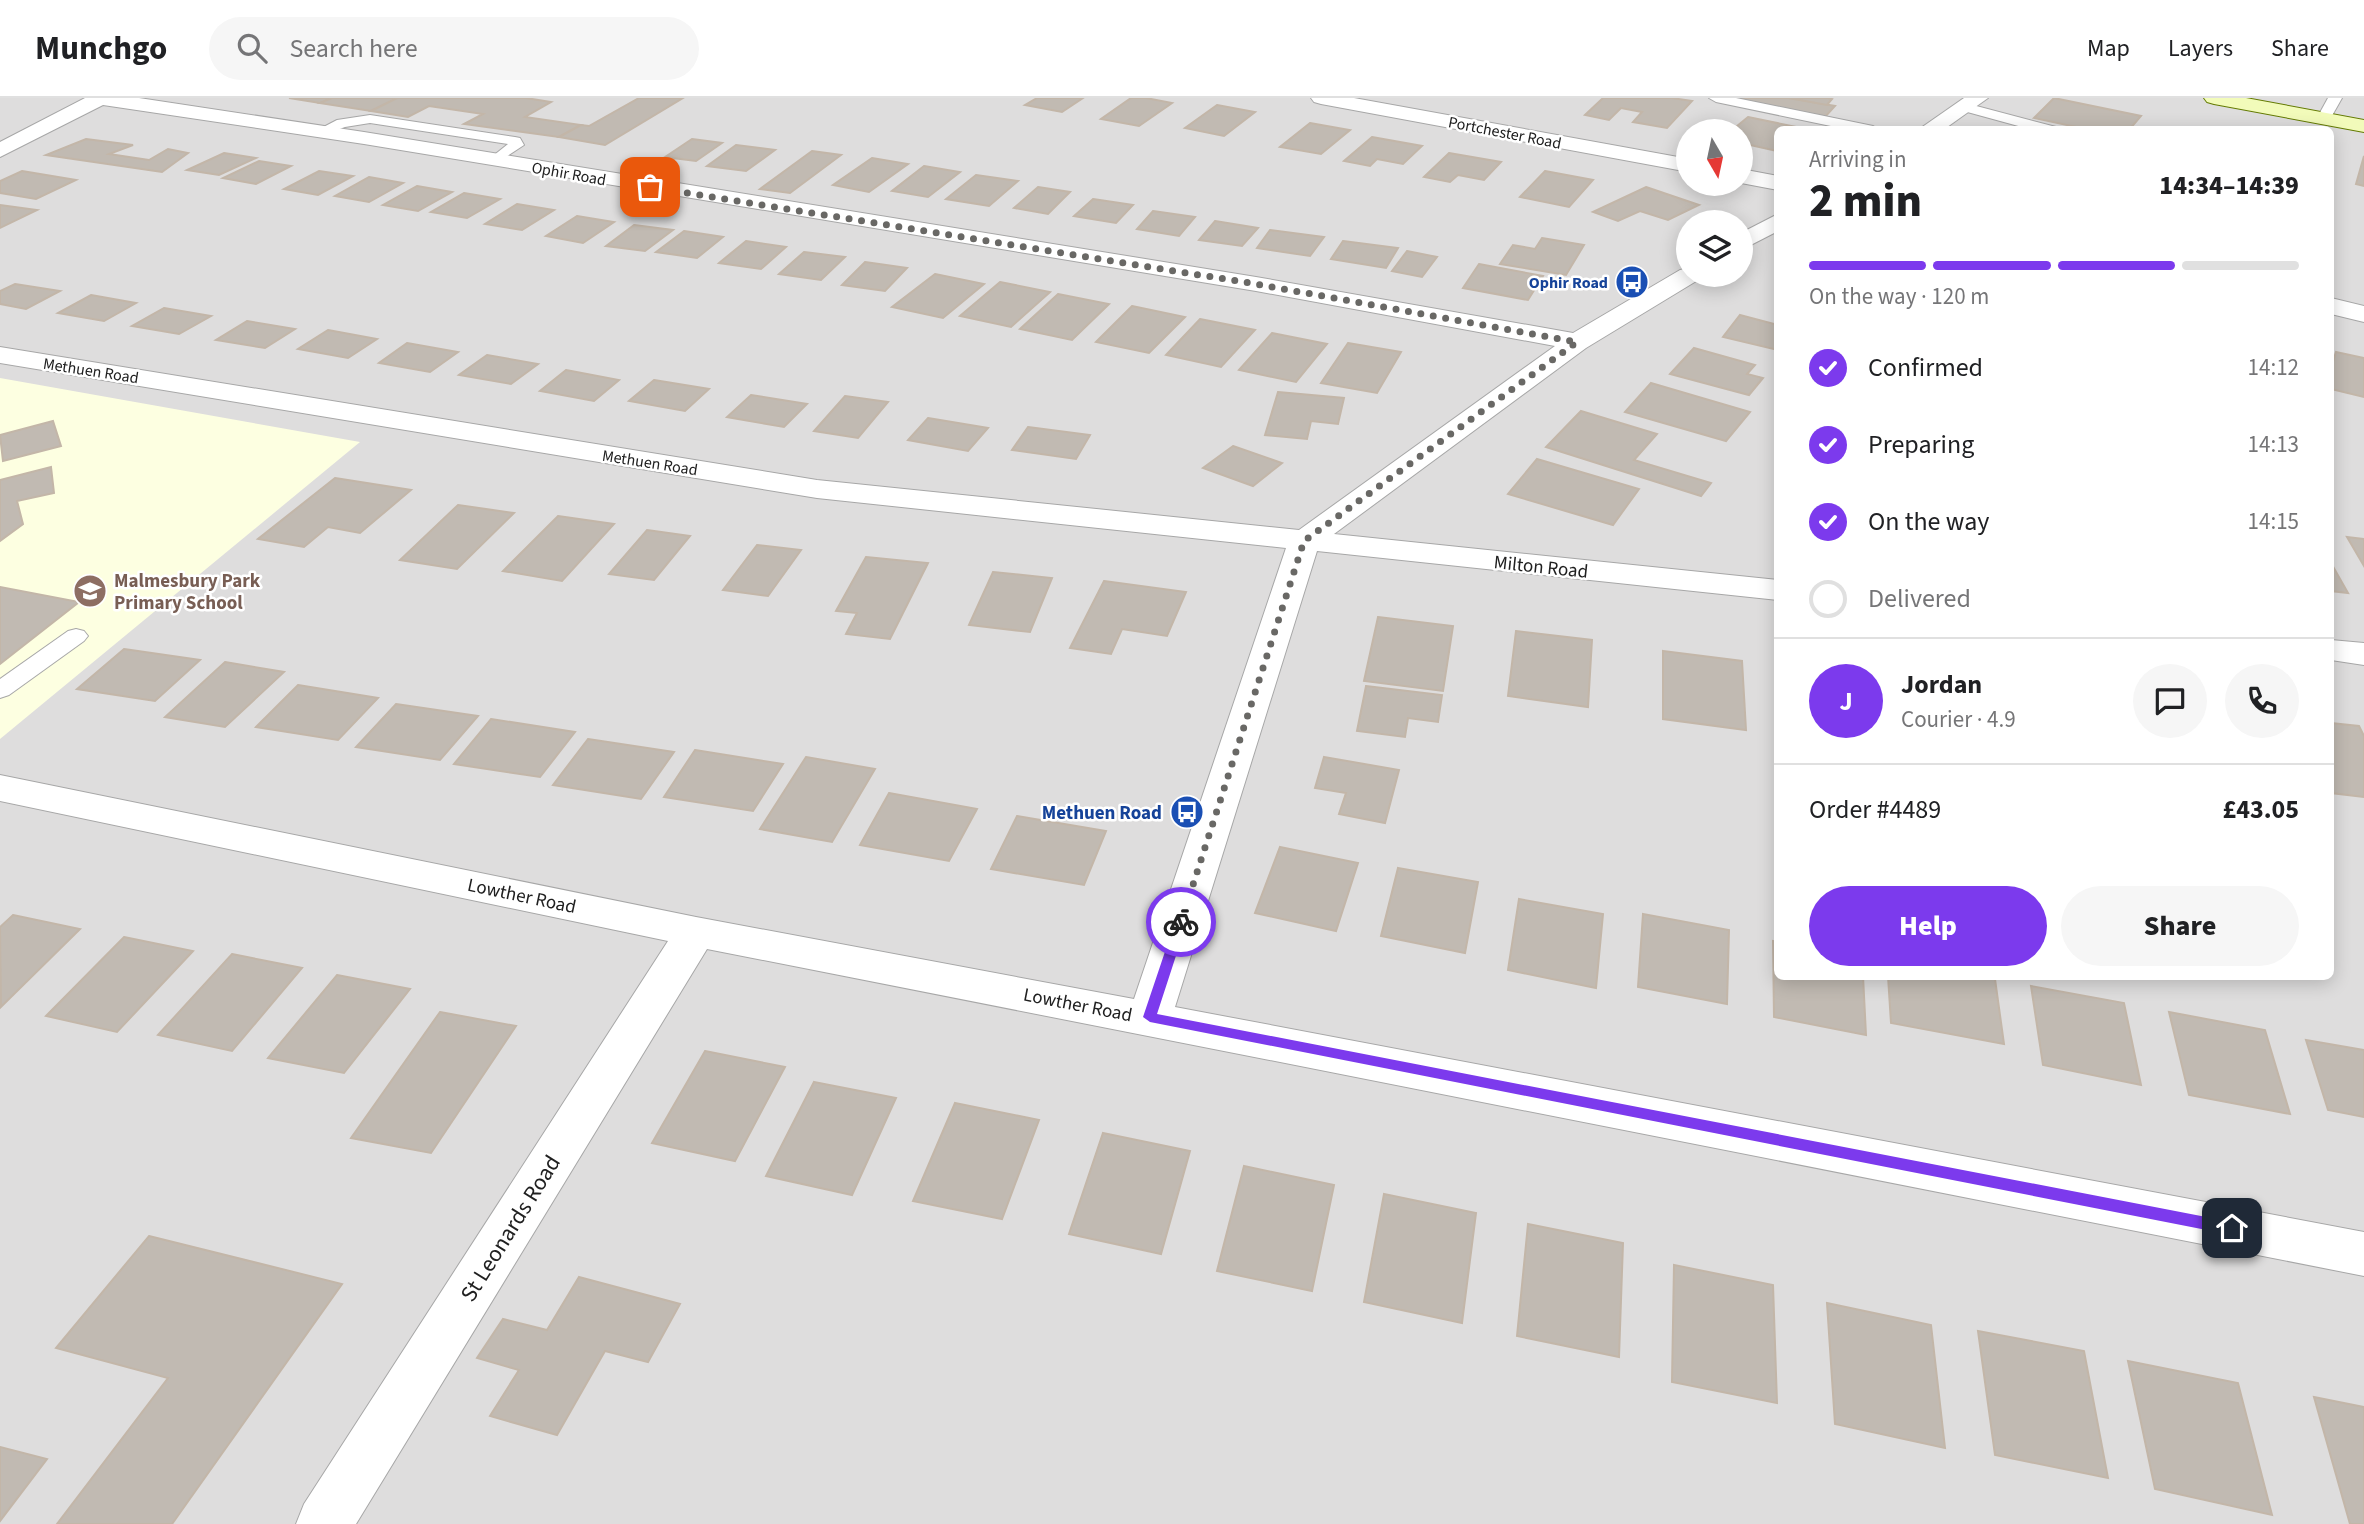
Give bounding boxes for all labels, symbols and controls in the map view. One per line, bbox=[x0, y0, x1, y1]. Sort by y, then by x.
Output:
search box bbox=[209, 17, 699, 80]
text: Munchgo bbox=[35, 25, 167, 72]
icon: search bbox=[233, 29, 271, 67]
text: Search here bbox=[289, 30, 418, 67]
text: Map bbox=[2087, 31, 2130, 66]
text: Layers bbox=[2168, 31, 2233, 66]
text: Share bbox=[2271, 31, 2329, 66]
street label: Portchester Road bbox=[1446, 111, 1563, 155]
north arrow bbox=[1676, 119, 1754, 196]
map controls bbox=[1676, 119, 1753, 287]
text: Arriving in bbox=[1809, 143, 1907, 176]
street label: Ophir Road bbox=[530, 157, 608, 191]
pin bbox=[620, 157, 680, 217]
text: 14:34–14:39 bbox=[2159, 167, 2299, 204]
icon: bag bbox=[631, 168, 669, 206]
text: 2 min bbox=[1809, 169, 1922, 234]
button: layers bbox=[1676, 210, 1753, 287]
bus stop icon: Ophir Road bbox=[1613, 263, 1651, 301]
place label: Ophir Road bbox=[1529, 272, 1608, 294]
text: On the way · 120 m bbox=[1809, 280, 1989, 313]
icon: check bbox=[1809, 349, 1847, 387]
text: Confirmed bbox=[1868, 349, 1983, 386]
text: 14:12 bbox=[2248, 351, 2299, 384]
street label: Methuen Road bbox=[41, 353, 140, 389]
icon: check bbox=[1809, 426, 1847, 464]
text: Preparing bbox=[1868, 426, 1974, 463]
text: 14:13 bbox=[2248, 428, 2299, 461]
street label: Methuen Road bbox=[600, 445, 699, 481]
icon: check bbox=[1809, 503, 1847, 541]
text: On the way bbox=[1868, 503, 1989, 540]
text: 14:15 bbox=[2248, 505, 2299, 538]
street label: Milton Road bbox=[1492, 549, 1589, 586]
place label: Malmesbury Park Primary School bbox=[114, 568, 261, 617]
school or university icon: Malmesbury Park Primary School bbox=[71, 572, 109, 610]
text: Delivered bbox=[1868, 580, 1971, 617]
button: chat bbox=[2133, 664, 2207, 738]
button: phone bbox=[2225, 664, 2299, 738]
text: Jordan bbox=[1901, 666, 1982, 703]
text: J bbox=[1839, 683, 1853, 720]
text: Courier · 4.9 bbox=[1901, 703, 2016, 736]
text: Order #4489 bbox=[1809, 791, 1941, 828]
text: £43.05 bbox=[2223, 791, 2299, 828]
bus stop icon: Methuen Road bbox=[1168, 793, 1206, 831]
place label: Methuen Road bbox=[1042, 800, 1162, 827]
street label: Lowther Road bbox=[465, 872, 578, 921]
button: Help bbox=[1809, 886, 2047, 966]
button: Share bbox=[2061, 886, 2299, 966]
courier bbox=[1146, 887, 1216, 957]
icon: bike bbox=[1162, 903, 1200, 941]
street label: Lowther Road bbox=[1021, 982, 1134, 1029]
street label: St Leonards Road bbox=[452, 1149, 569, 1308]
pin bbox=[2202, 1198, 2262, 1258]
icon: home bbox=[2213, 1209, 2251, 1247]

